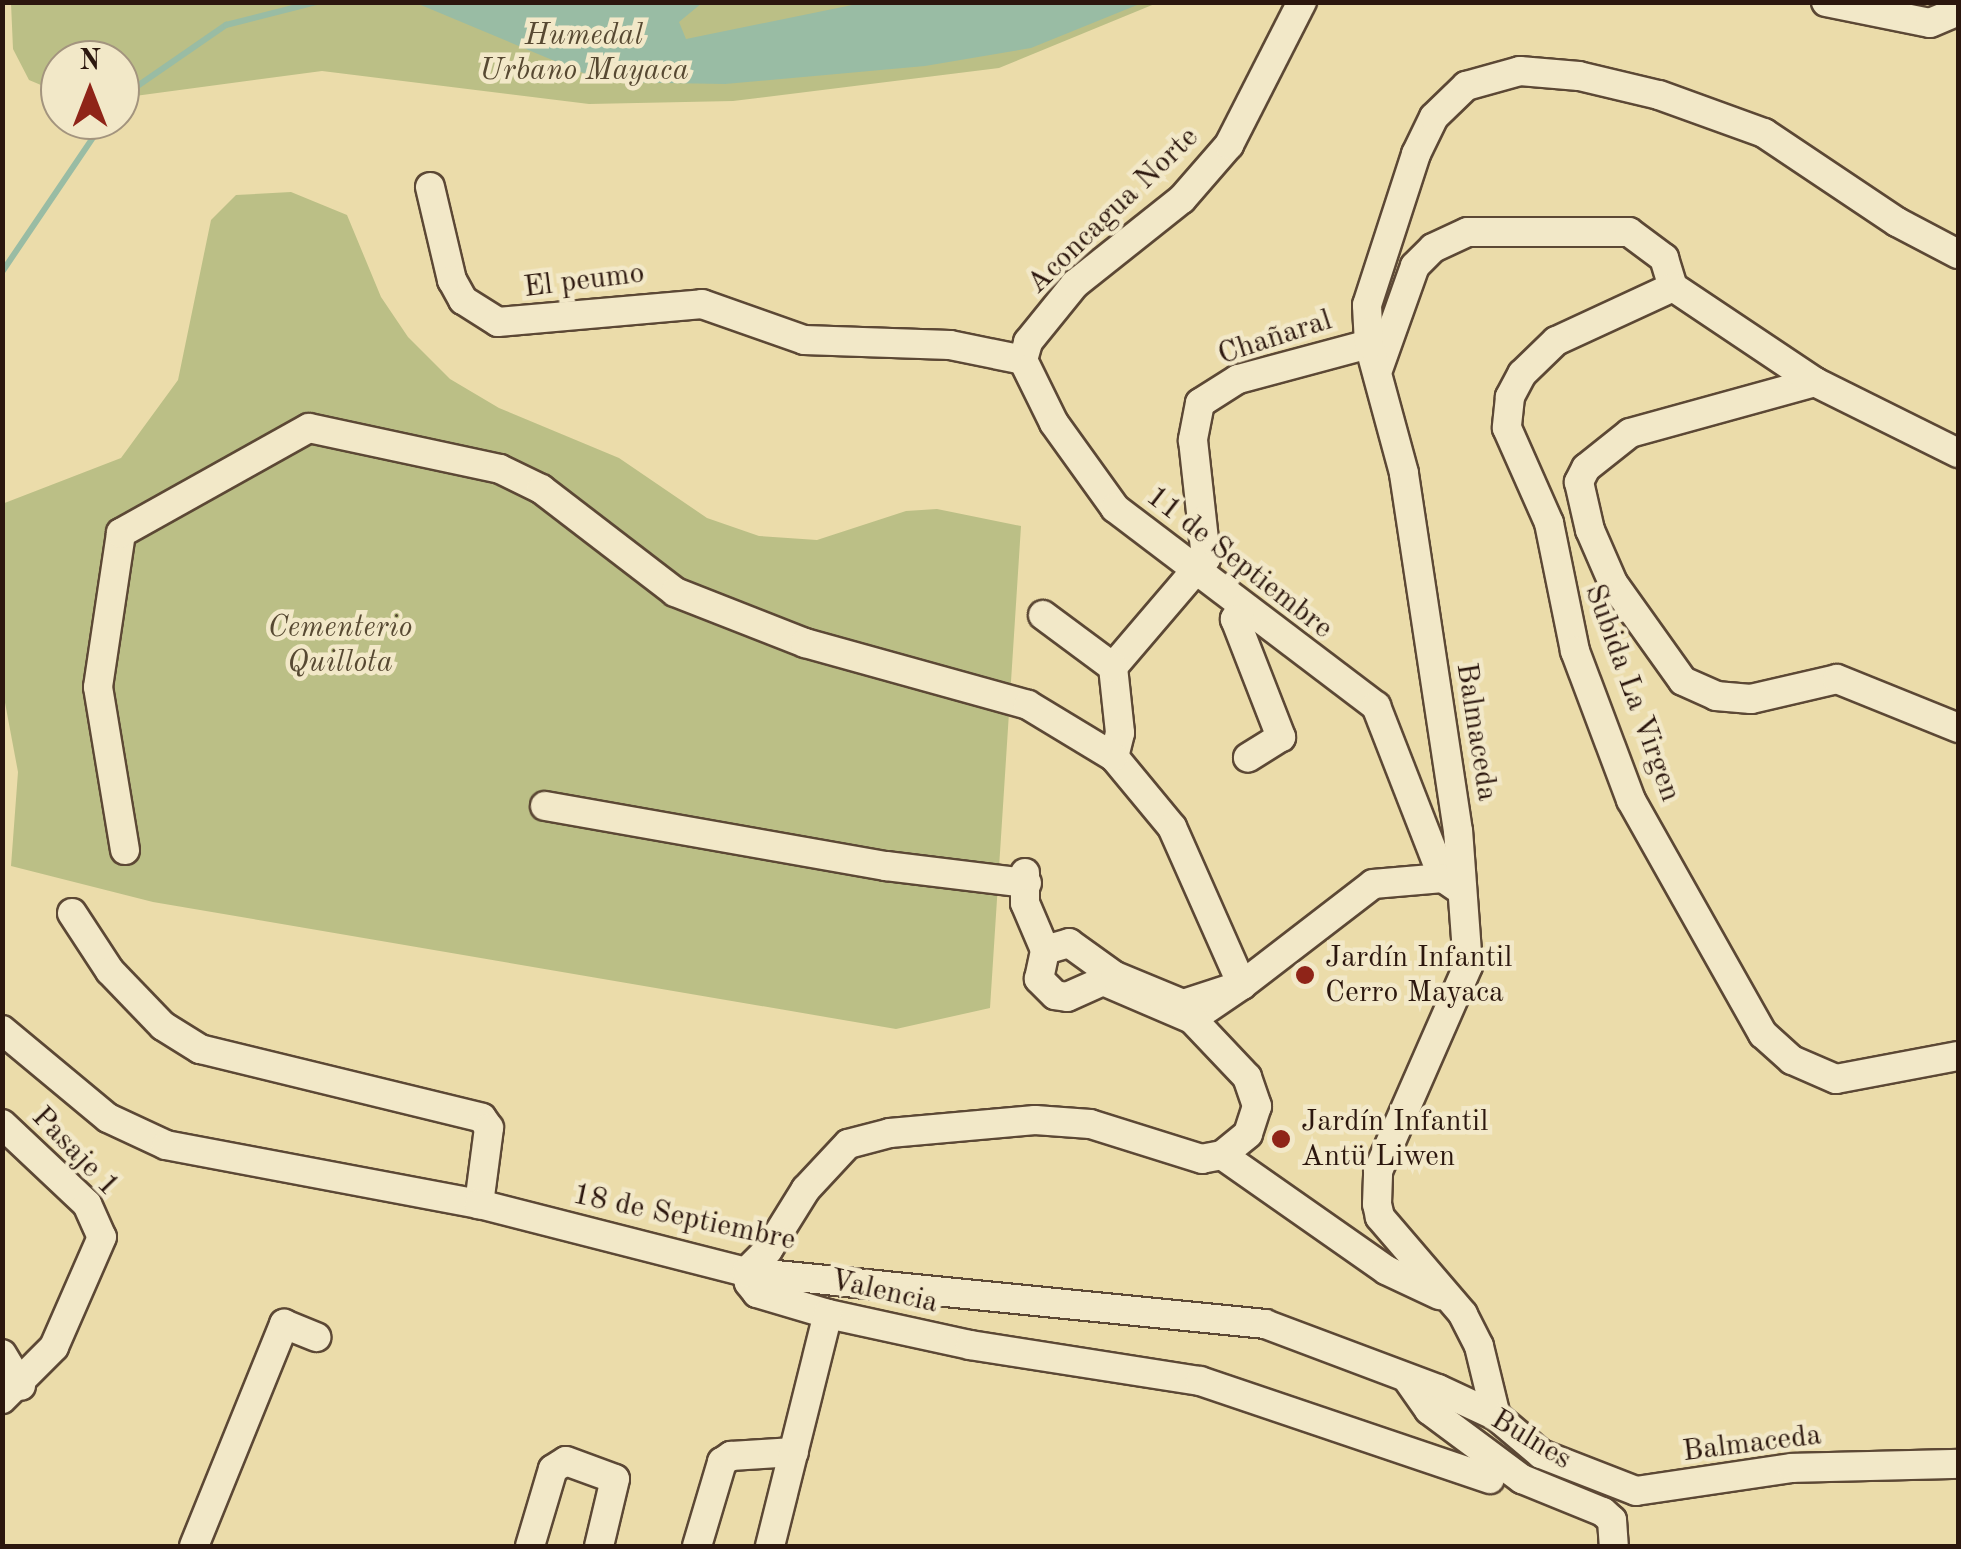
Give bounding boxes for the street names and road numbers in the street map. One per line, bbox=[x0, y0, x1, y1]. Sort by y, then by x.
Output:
street label: Aconcagua Norte bbox=[1020, 120, 1206, 302]
street label: El peumo bbox=[522, 256, 646, 306]
street label: Chañaral bbox=[1214, 303, 1336, 373]
street label: 11 de Septiembre bbox=[1139, 479, 1339, 647]
street label: Subida La Virgen bbox=[1576, 579, 1688, 807]
street label: Balmaceda bbox=[1447, 660, 1505, 804]
street label: Pasaje 1 bbox=[24, 1100, 126, 1204]
street label: 18 de Septiembre bbox=[569, 1177, 799, 1259]
street label: Valencia bbox=[827, 1262, 941, 1322]
street label: Bulnes bbox=[1484, 1402, 1578, 1478]
street label: Balmaceda bbox=[1681, 1418, 1823, 1470]

